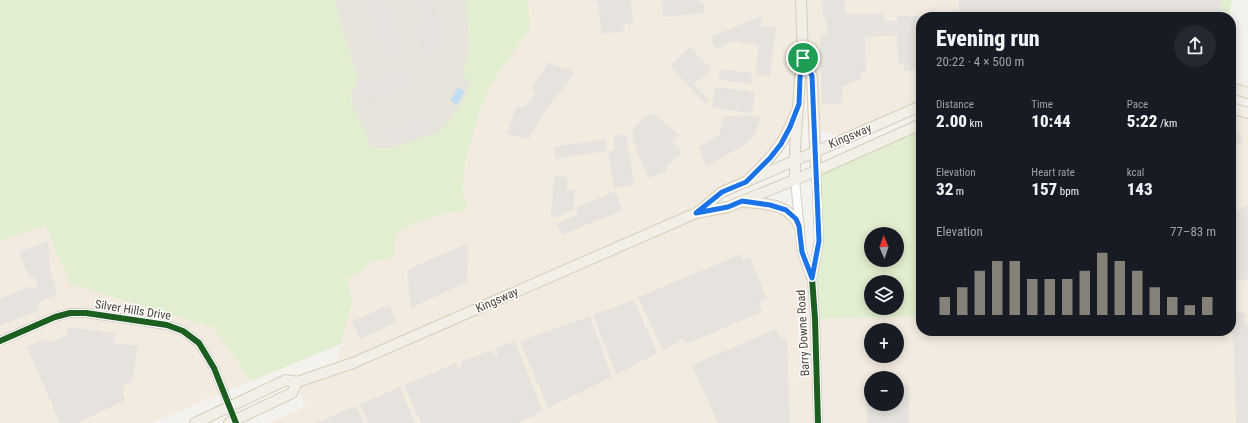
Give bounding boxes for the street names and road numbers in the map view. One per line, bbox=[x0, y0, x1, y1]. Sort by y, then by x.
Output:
street label: Kingsway bbox=[827, 121, 873, 151]
street label: Kingsway bbox=[474, 284, 520, 316]
street label: Barry Downe Road bbox=[794, 289, 812, 377]
street label: Silver Hills Drive bbox=[94, 297, 172, 323]

